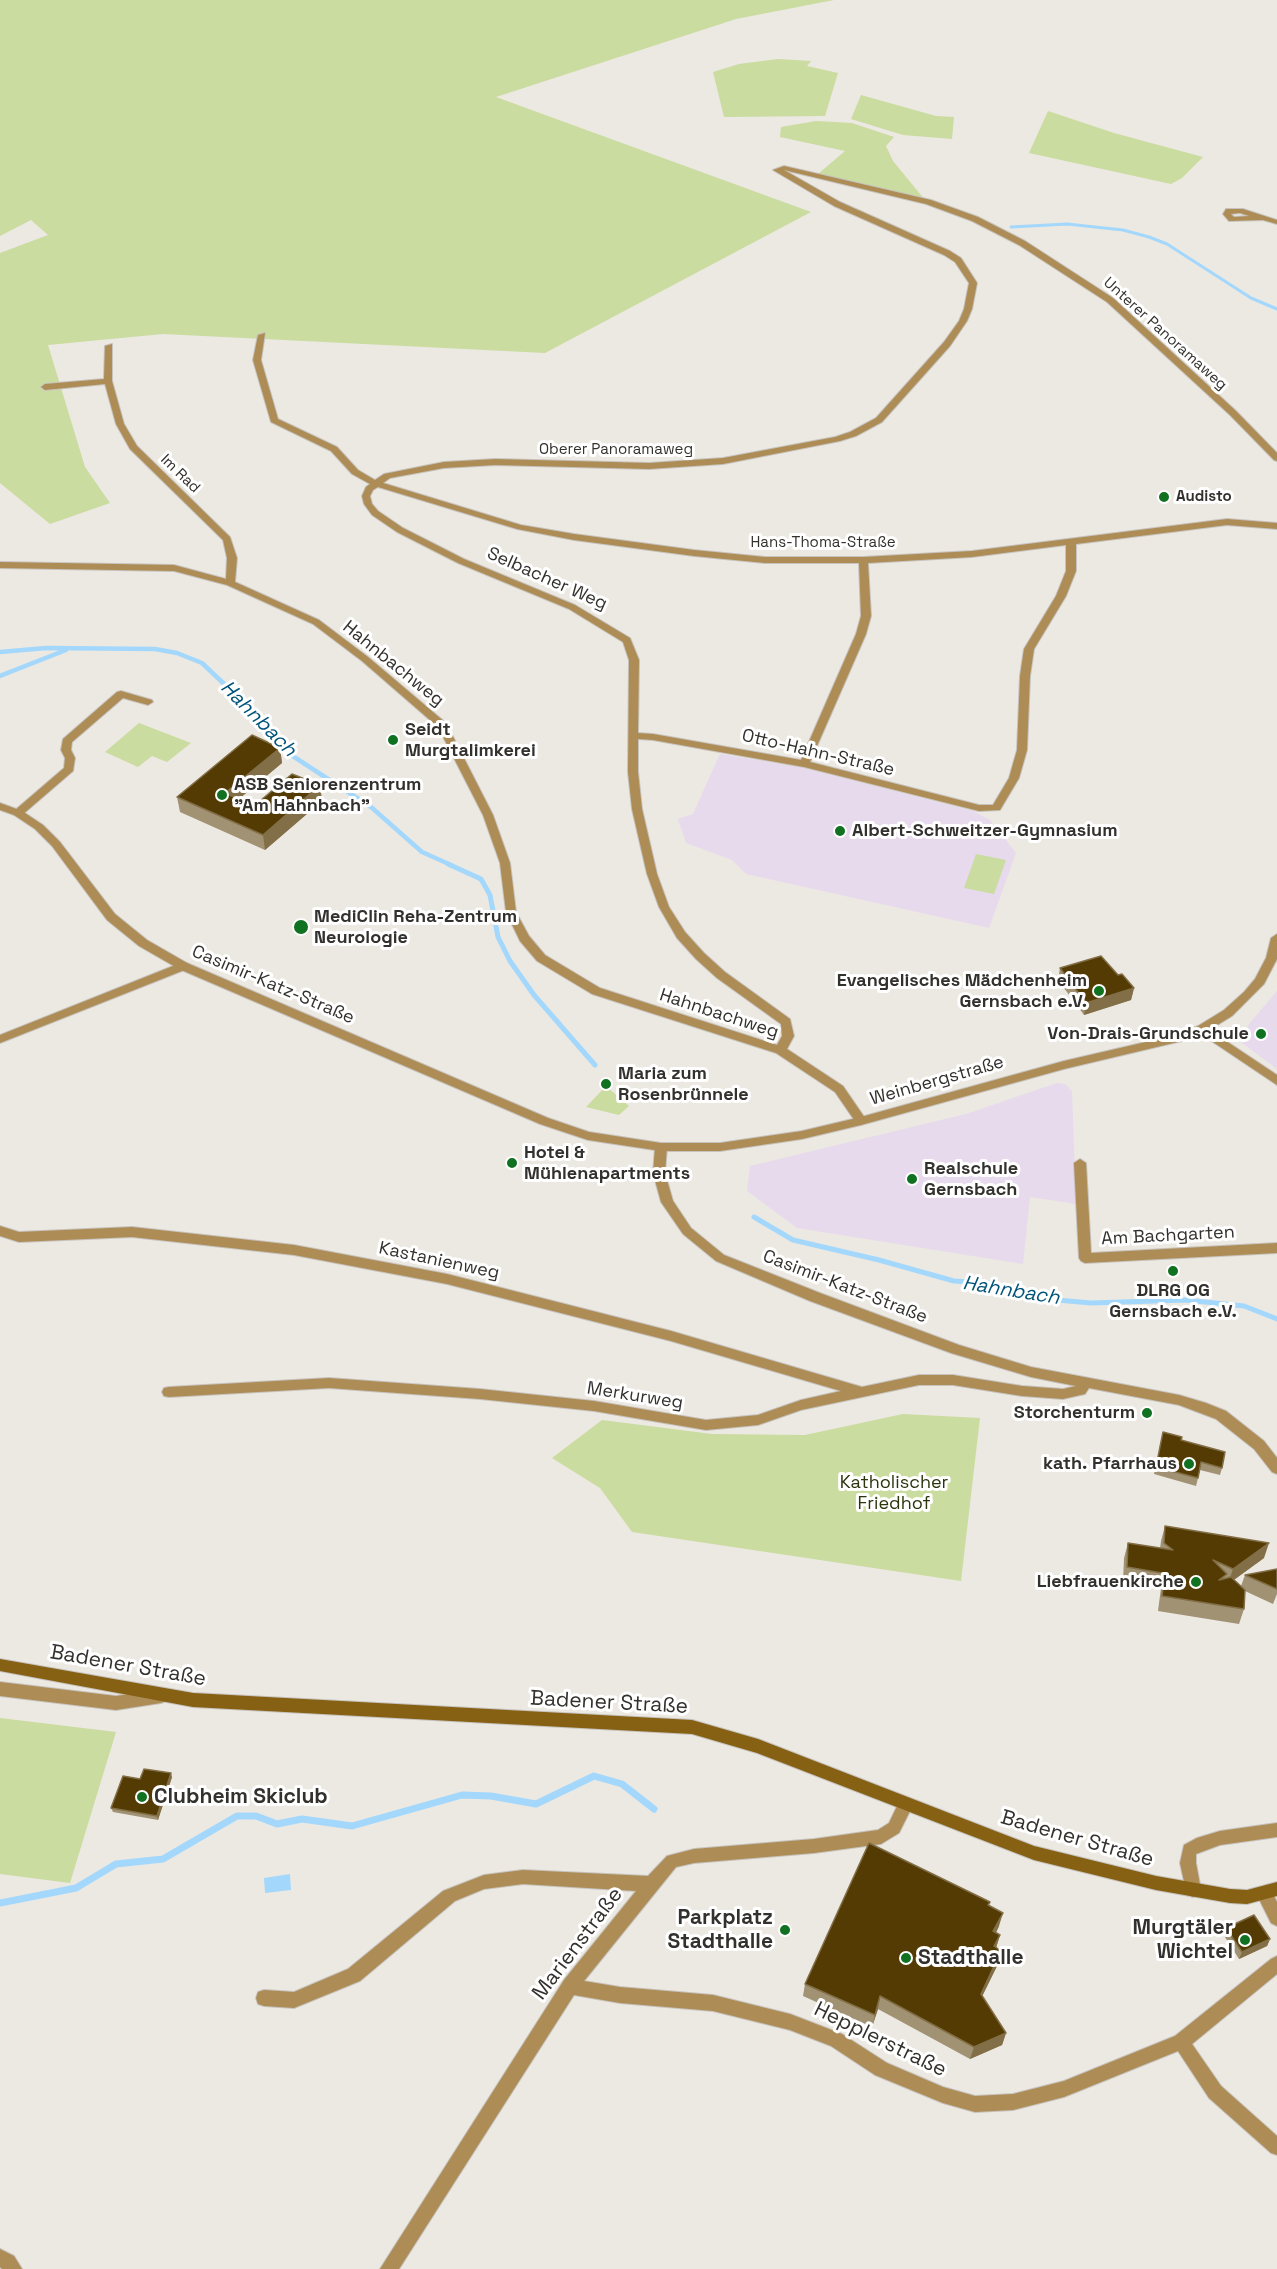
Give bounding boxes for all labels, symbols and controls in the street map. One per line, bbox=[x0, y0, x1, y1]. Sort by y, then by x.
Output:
street label: Unterer Panoramaweg bbox=[1100, 274, 1230, 394]
street label: Oberer Panoramaweg bbox=[539, 441, 693, 459]
street label: Im Rad bbox=[156, 451, 204, 497]
place label: Audisto bbox=[1176, 488, 1232, 506]
marker: Audisto bbox=[1157, 490, 1171, 504]
street label: Hans-Thoma-Straße bbox=[750, 534, 896, 552]
street label: Selbacher Weg bbox=[484, 543, 610, 615]
street label: Hahnbachweg bbox=[338, 617, 448, 711]
water label: Hahnbach bbox=[215, 676, 301, 762]
place label: Seidt Murgtalimkerei bbox=[405, 719, 536, 762]
street label: Otto-Hahn-Straße bbox=[740, 725, 896, 781]
marker: Seidt Murgtalimkerei bbox=[386, 733, 400, 747]
place label: ASB Seniorenzentrum "Am Hahnbach" bbox=[234, 774, 421, 816]
marker: ASB Seniorenzentrum "Am Hahnbach" bbox=[215, 788, 229, 802]
place label: Albert-Schweitzer-Gymnasium bbox=[852, 820, 1118, 842]
marker: Albert-Schweitzer-Gymnasium bbox=[833, 824, 847, 838]
place label: MediClin Reha-Zentrum Neurologie bbox=[314, 906, 517, 948]
marker: MediClin Reha-Zentrum Neurologie bbox=[292, 918, 310, 936]
street label: Casimir-Katz-Straße bbox=[188, 941, 358, 1029]
place label: Evangelisches Mädchenheim Gernsbach e.V. bbox=[837, 970, 1087, 1012]
marker: Evangelisches Mädchenheim Gernsbach e.V. bbox=[1092, 984, 1106, 998]
street label: Hahnbachweg bbox=[657, 985, 781, 1043]
place label: Von-Drais-Grundschule bbox=[1047, 1023, 1249, 1045]
marker: Von-Drais-Grundschule bbox=[1254, 1027, 1268, 1041]
street label: Weinbergstraße bbox=[868, 1052, 1006, 1110]
place label: Maria zum Rosenbrünnele bbox=[618, 1063, 749, 1106]
marker: Maria zum Rosenbrünnele bbox=[599, 1077, 613, 1091]
place label: Hotel & Mühlenapartments bbox=[524, 1142, 690, 1184]
marker: Hotel & Mühlenapartments bbox=[505, 1156, 519, 1170]
place label: Realschule Gernsbach bbox=[924, 1158, 1018, 1200]
marker: Realschule Gernsbach bbox=[905, 1172, 919, 1186]
street label: Am Bachgarten bbox=[1101, 1222, 1235, 1250]
street label: Kastanienweg bbox=[377, 1238, 501, 1284]
street label: Casimir-Katz-Straße bbox=[760, 1246, 930, 1328]
marker: DLRG OG Gernsbach e.V. bbox=[1166, 1264, 1180, 1278]
water label: Hahnbach bbox=[961, 1272, 1061, 1310]
place label: DLRG OG Gernsbach e.V. bbox=[1109, 1280, 1237, 1322]
street label: Merkurweg bbox=[585, 1378, 685, 1414]
place label: Storchenturm bbox=[1014, 1402, 1135, 1424]
marker: Storchenturm bbox=[1140, 1406, 1154, 1420]
place label: kath. Pfarrhaus bbox=[1043, 1453, 1177, 1475]
marker: kath. Pfarrhaus bbox=[1182, 1457, 1196, 1471]
park label: Katholischer Friedhof bbox=[840, 1472, 948, 1514]
place label: Liebfrauenkirche bbox=[1037, 1571, 1184, 1593]
marker: Liebfrauenkirche bbox=[1189, 1575, 1203, 1589]
street label: Badener Straße bbox=[48, 1640, 208, 1692]
street label: Badener Straße bbox=[529, 1686, 689, 1720]
place label: Clubheim Skiclub bbox=[154, 1784, 328, 1810]
marker: Clubheim Skiclub bbox=[135, 1790, 149, 1804]
street label: Badener Straße bbox=[998, 1805, 1156, 1873]
street label: Marienstraße bbox=[528, 1883, 628, 2005]
place label: Parkplatz Stadthalle bbox=[667, 1905, 773, 1955]
place label: Murgtäler Wichtel bbox=[1132, 1915, 1233, 1965]
marker: Parkplatz Stadthalle bbox=[778, 1923, 792, 1937]
marker: Murgtäler Wichtel bbox=[1238, 1933, 1252, 1947]
place label: Stadthalle bbox=[918, 1945, 1024, 1971]
marker: Stadthalle bbox=[899, 1951, 913, 1965]
street label: Hepplerstraße bbox=[810, 1997, 950, 2083]

